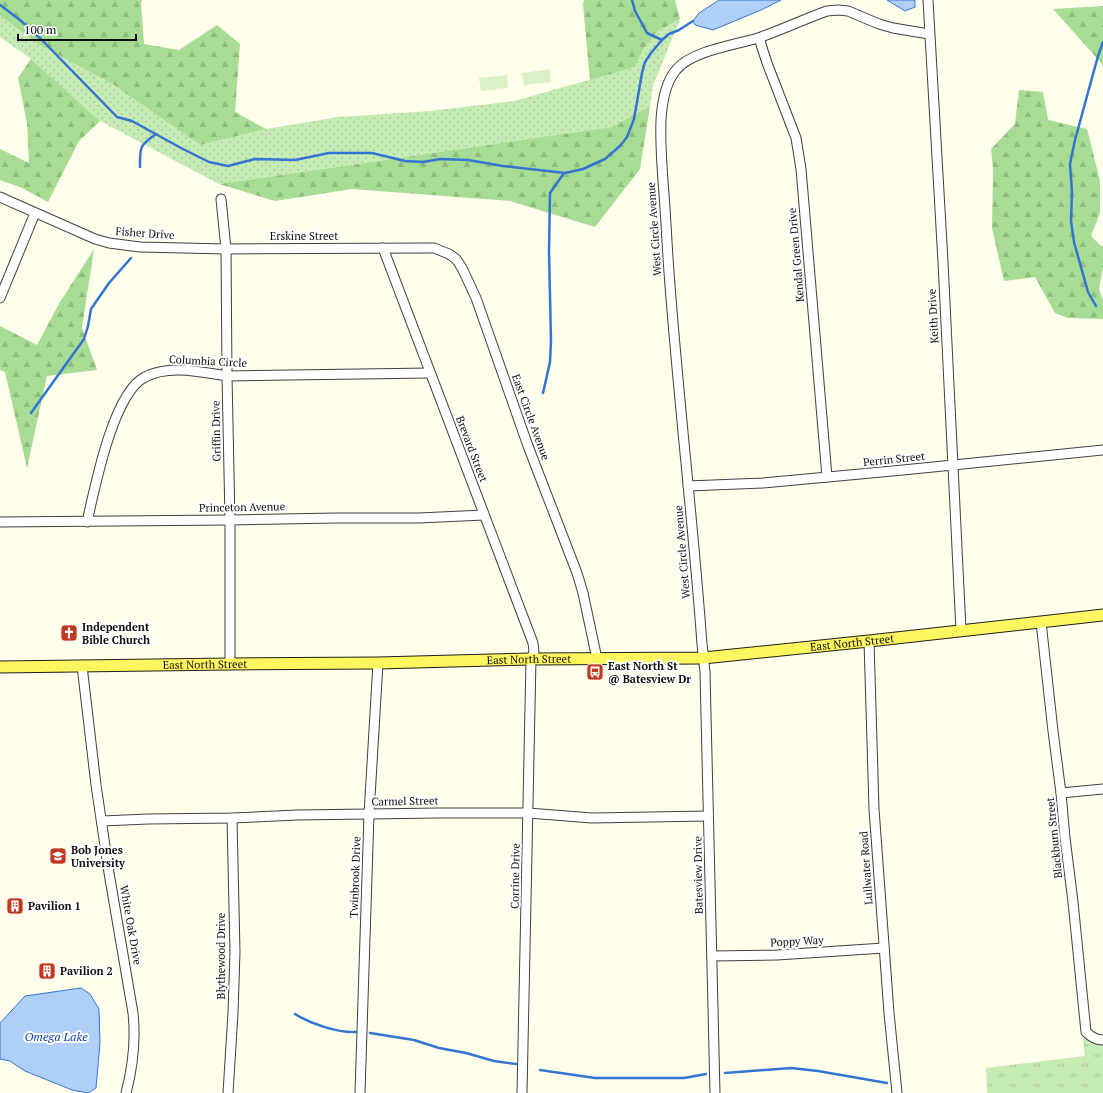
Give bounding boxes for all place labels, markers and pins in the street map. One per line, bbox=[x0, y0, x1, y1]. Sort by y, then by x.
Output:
place label: Independent Bible Church bbox=[82, 620, 150, 647]
church icon: Independent Bible Church bbox=[59, 623, 79, 643]
place label: East North St @ Batesview Dr bbox=[608, 659, 691, 686]
bus stop icon: East North St @ Batesview Dr bbox=[585, 662, 605, 682]
place label: Bob Jones University bbox=[71, 843, 125, 870]
school or university icon: Bob Jones University bbox=[48, 846, 68, 866]
building icon: Pavilion 1 bbox=[5, 896, 25, 916]
place label: Pavilion 1 bbox=[28, 899, 81, 913]
building icon: Pavilion 2 bbox=[37, 961, 57, 981]
place label: Pavilion 2 bbox=[60, 964, 113, 978]

